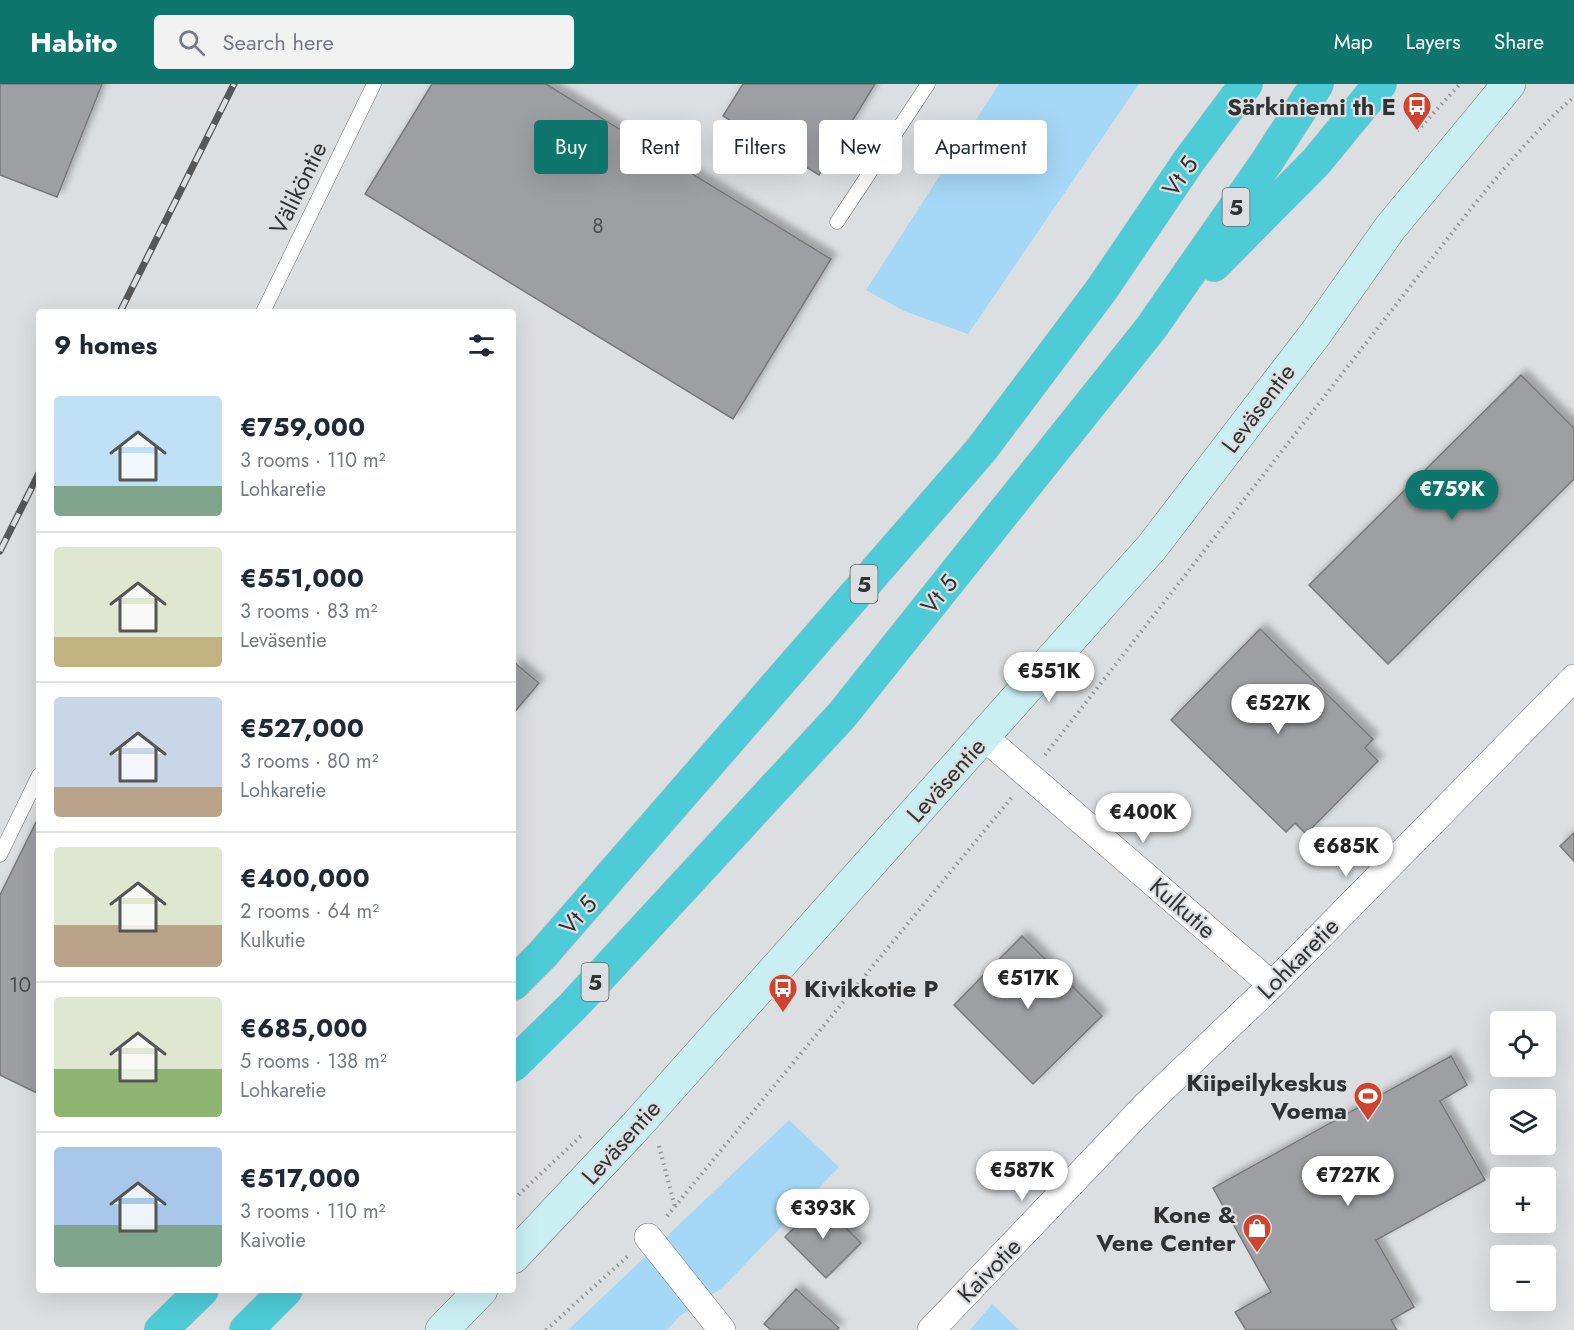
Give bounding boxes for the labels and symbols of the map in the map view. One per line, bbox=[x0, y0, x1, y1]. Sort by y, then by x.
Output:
place label: Särkiniemi th E bbox=[1227, 89, 1396, 124]
bus stop icon: Särkiniemi th E bbox=[1401, 90, 1433, 132]
street label: Väliköntie bbox=[260, 136, 336, 240]
street label: Vt 5 bbox=[1154, 149, 1206, 203]
road number: 5 bbox=[1222, 188, 1250, 226]
house number: 8 bbox=[592, 211, 604, 241]
street label: Leväsentie bbox=[1213, 356, 1303, 460]
pin: €759K bbox=[1410, 470, 1494, 521]
road number: 5 bbox=[850, 565, 878, 603]
street label: Vt 5 bbox=[912, 567, 966, 621]
pin: €551K bbox=[1007, 652, 1091, 703]
pin: €527K bbox=[1236, 684, 1320, 735]
street label: Leväsentie bbox=[898, 730, 994, 830]
pin: €400K bbox=[1101, 793, 1185, 844]
pin: €685K bbox=[1304, 827, 1388, 878]
street label: Kulkutie bbox=[1142, 869, 1224, 947]
street label: Vt 5 bbox=[551, 888, 605, 942]
street label: Lohkaretie bbox=[1249, 909, 1347, 1007]
pin: €517K bbox=[986, 959, 1070, 1010]
road number: 5 bbox=[582, 963, 608, 1001]
house number: 10 bbox=[9, 970, 31, 1000]
place label: Kivikkotie P bbox=[804, 971, 938, 1006]
bus stop icon: Kivikkotie P bbox=[767, 972, 799, 1014]
place label: Kiipeilykeskus Voema bbox=[1186, 1065, 1347, 1128]
sports icon: Kiipeilykeskus Voema bbox=[1352, 1080, 1384, 1122]
street label: Leväsentie bbox=[573, 1092, 669, 1192]
pin: €587K bbox=[980, 1151, 1064, 1202]
pin: €727K bbox=[1306, 1156, 1390, 1207]
pin: €393K bbox=[781, 1189, 865, 1240]
place label: Kone & Vene Center bbox=[1095, 1197, 1236, 1260]
shop icon: Kone & Vene Center bbox=[1241, 1212, 1273, 1254]
street label: Kaivotie bbox=[949, 1229, 1029, 1311]

